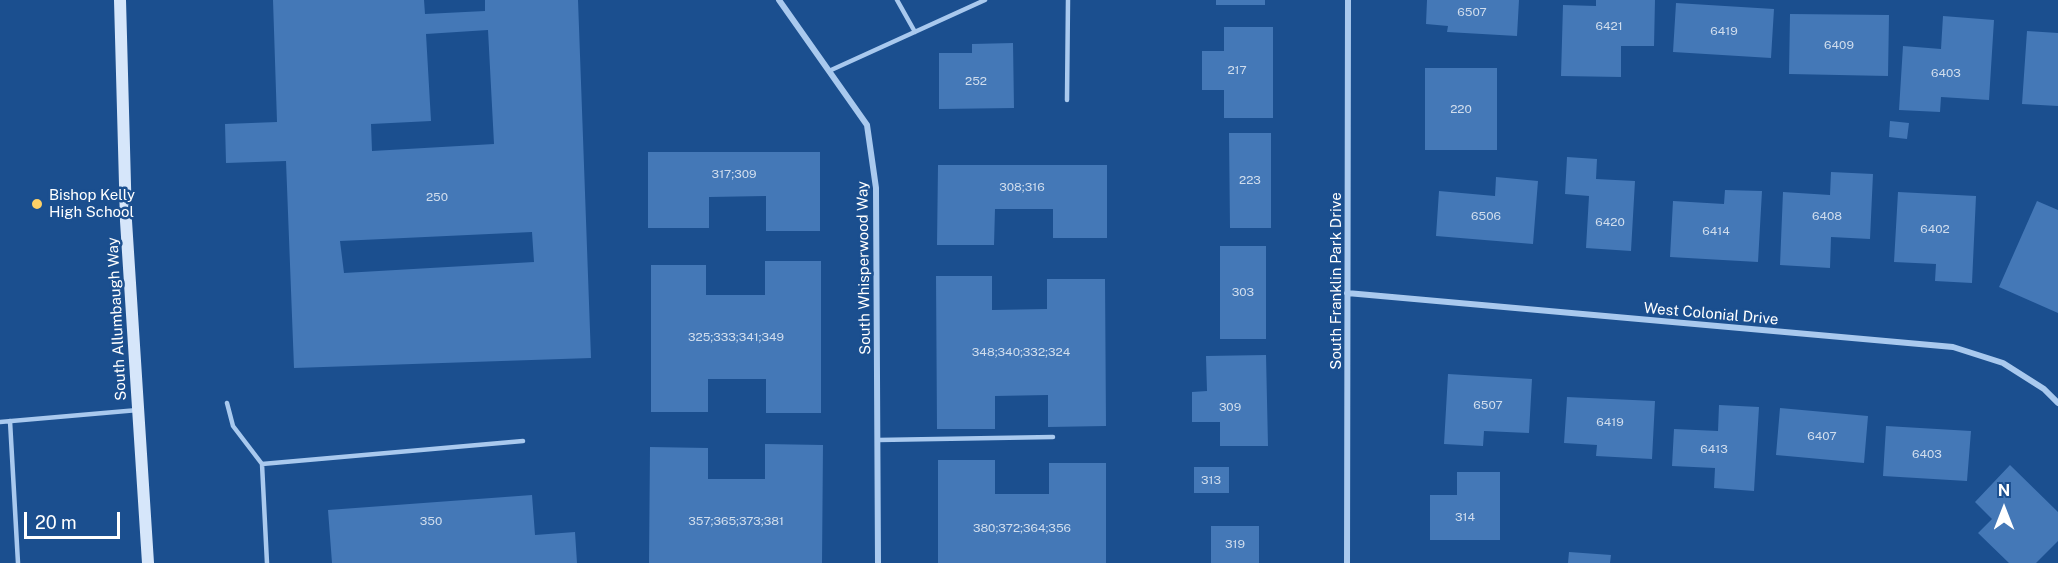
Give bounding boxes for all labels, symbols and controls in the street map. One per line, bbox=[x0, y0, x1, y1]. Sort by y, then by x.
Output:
house number: 6507 bbox=[1457, 5, 1487, 19]
house number: 6421 bbox=[1595, 19, 1623, 33]
house number: 6419 bbox=[1710, 24, 1738, 38]
house number: 6409 bbox=[1824, 38, 1854, 52]
house number: 217 bbox=[1227, 63, 1247, 77]
house number: 6403 bbox=[1931, 66, 1961, 80]
house number: 252 bbox=[965, 74, 987, 88]
house number: 220 bbox=[1450, 102, 1472, 116]
house number: 317;309 bbox=[712, 167, 756, 181]
house number: 223 bbox=[1239, 173, 1261, 187]
house number: 308;316 bbox=[999, 180, 1045, 194]
street label: South Whisperwood Way bbox=[853, 181, 875, 355]
place label: Bishop Kelly High School bbox=[49, 186, 135, 221]
house number: 250 bbox=[426, 190, 448, 204]
street label: South Franklin Park Drive bbox=[1327, 192, 1345, 370]
marker: Bishop Kelly High School bbox=[30, 197, 44, 211]
house number: 6506 bbox=[1471, 209, 1501, 223]
house number: 6408 bbox=[1812, 209, 1842, 223]
house number: 6420 bbox=[1595, 215, 1625, 229]
house number: 6402 bbox=[1920, 222, 1950, 236]
house number: 6414 bbox=[1702, 224, 1730, 238]
street label: South Allumbaugh Way bbox=[104, 237, 130, 401]
house number: 303 bbox=[1232, 285, 1254, 299]
street label: West Colonial Drive bbox=[1643, 299, 1779, 329]
house number: 325;333;341;349 bbox=[688, 330, 784, 344]
house number: 348;340;332;324 bbox=[972, 345, 1070, 359]
house number: 6507 bbox=[1473, 398, 1503, 412]
house number: 309 bbox=[1219, 400, 1241, 414]
house number: 6419 bbox=[1596, 415, 1624, 429]
house number: 6407 bbox=[1807, 429, 1837, 443]
house number: 6413 bbox=[1700, 442, 1728, 456]
house number: 6403 bbox=[1912, 447, 1942, 461]
house number: 313 bbox=[1201, 473, 1221, 487]
north arrow bbox=[1974, 479, 2034, 539]
text: N bbox=[1998, 481, 2010, 500]
scale bar bbox=[27, 500, 123, 538]
house number: 314 bbox=[1455, 510, 1475, 524]
text: 20 m bbox=[35, 512, 77, 533]
house number: 350 bbox=[420, 514, 442, 528]
house number: 357;365;373;381 bbox=[688, 514, 784, 528]
house number: 380;372;364;356 bbox=[973, 521, 1071, 535]
house number: 319 bbox=[1225, 537, 1245, 551]

